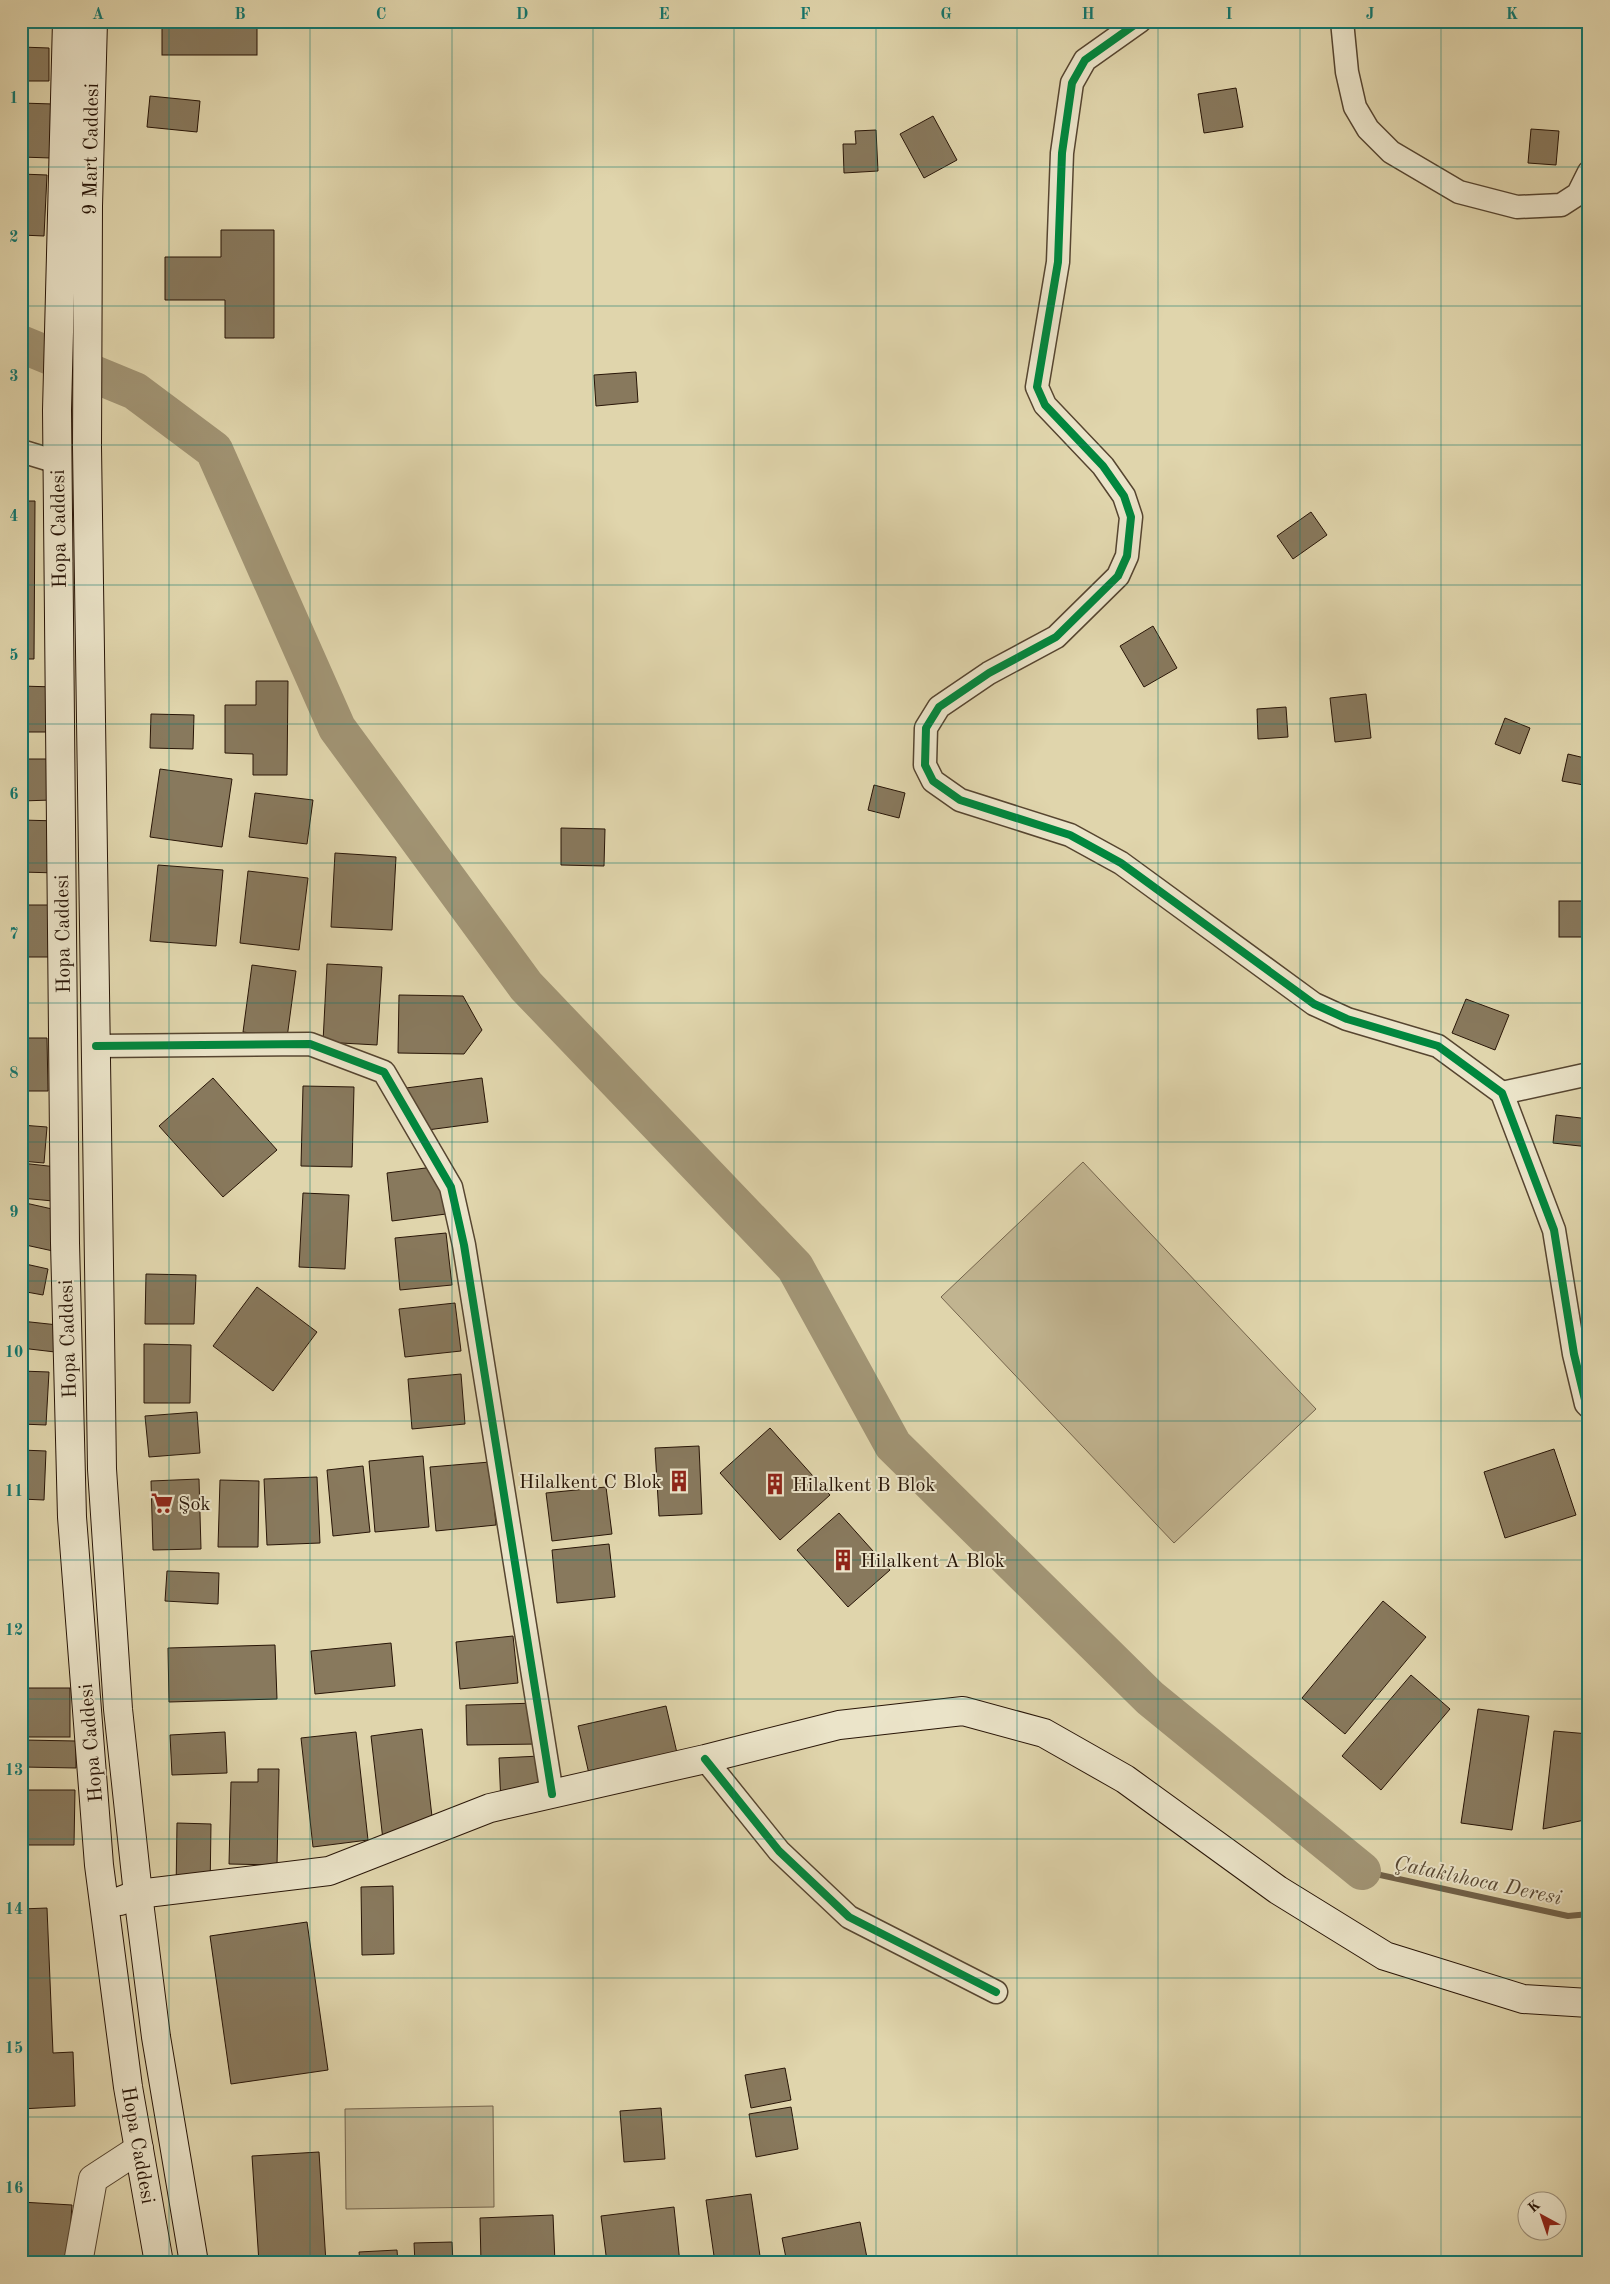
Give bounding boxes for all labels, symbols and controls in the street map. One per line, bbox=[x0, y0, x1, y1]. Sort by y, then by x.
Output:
text: A bbox=[92, 7, 104, 23]
text: B bbox=[234, 7, 246, 23]
text: C bbox=[376, 7, 386, 23]
text: D bbox=[516, 7, 528, 23]
text: E bbox=[658, 7, 670, 23]
text: F bbox=[800, 7, 811, 23]
text: G bbox=[940, 7, 952, 23]
text: H bbox=[1081, 7, 1095, 23]
text: I bbox=[1225, 7, 1233, 23]
text: J bbox=[1366, 7, 1375, 23]
text: K bbox=[1506, 7, 1518, 23]
street label: 9 Mart Caddesi bbox=[81, 83, 103, 215]
text: 1 bbox=[9, 91, 19, 107]
text: 2 bbox=[9, 230, 19, 246]
text: 3 bbox=[9, 369, 19, 385]
street label: Hopa Caddesi bbox=[49, 469, 71, 589]
text: 4 bbox=[9, 509, 19, 525]
text: 5 bbox=[9, 648, 19, 664]
text: 6 bbox=[9, 787, 19, 803]
street label: Hopa Caddesi bbox=[53, 874, 75, 994]
text: 7 bbox=[9, 927, 19, 943]
text: 8 bbox=[9, 1066, 19, 1082]
text: 9 bbox=[9, 1205, 19, 1221]
street label: Hopa Caddesi bbox=[57, 1279, 81, 1399]
text: 10 bbox=[5, 1345, 23, 1361]
building icon: Hilalkent C Blok bbox=[666, 1468, 692, 1494]
building icon: Hilalkent B Blok bbox=[762, 1471, 788, 1497]
place label: Hilalkent C Blok bbox=[519, 1473, 662, 1493]
place label: Hilalkent B Blok bbox=[792, 1476, 936, 1496]
text: 11 bbox=[5, 1484, 23, 1500]
supermarket icon: Şok bbox=[149, 1490, 175, 1516]
place label: Şok bbox=[178, 1495, 211, 1515]
building icon: Hilalkent A Blok bbox=[830, 1547, 856, 1573]
place label: Hilalkent A Blok bbox=[860, 1552, 1005, 1572]
text: 12 bbox=[5, 1623, 23, 1639]
street label: Hopa Caddesi bbox=[77, 1683, 107, 1803]
text: 13 bbox=[5, 1763, 23, 1779]
water label: Çataklıhoca Deresi bbox=[1392, 1853, 1564, 1910]
text: 14 bbox=[5, 1902, 23, 1918]
text: 15 bbox=[5, 2041, 23, 2057]
street label: Hopa Caddesi bbox=[117, 2085, 157, 2206]
text: 16 bbox=[5, 2181, 23, 2197]
north arrow bbox=[1518, 2192, 1568, 2242]
text: K bbox=[1526, 2198, 1543, 2216]

